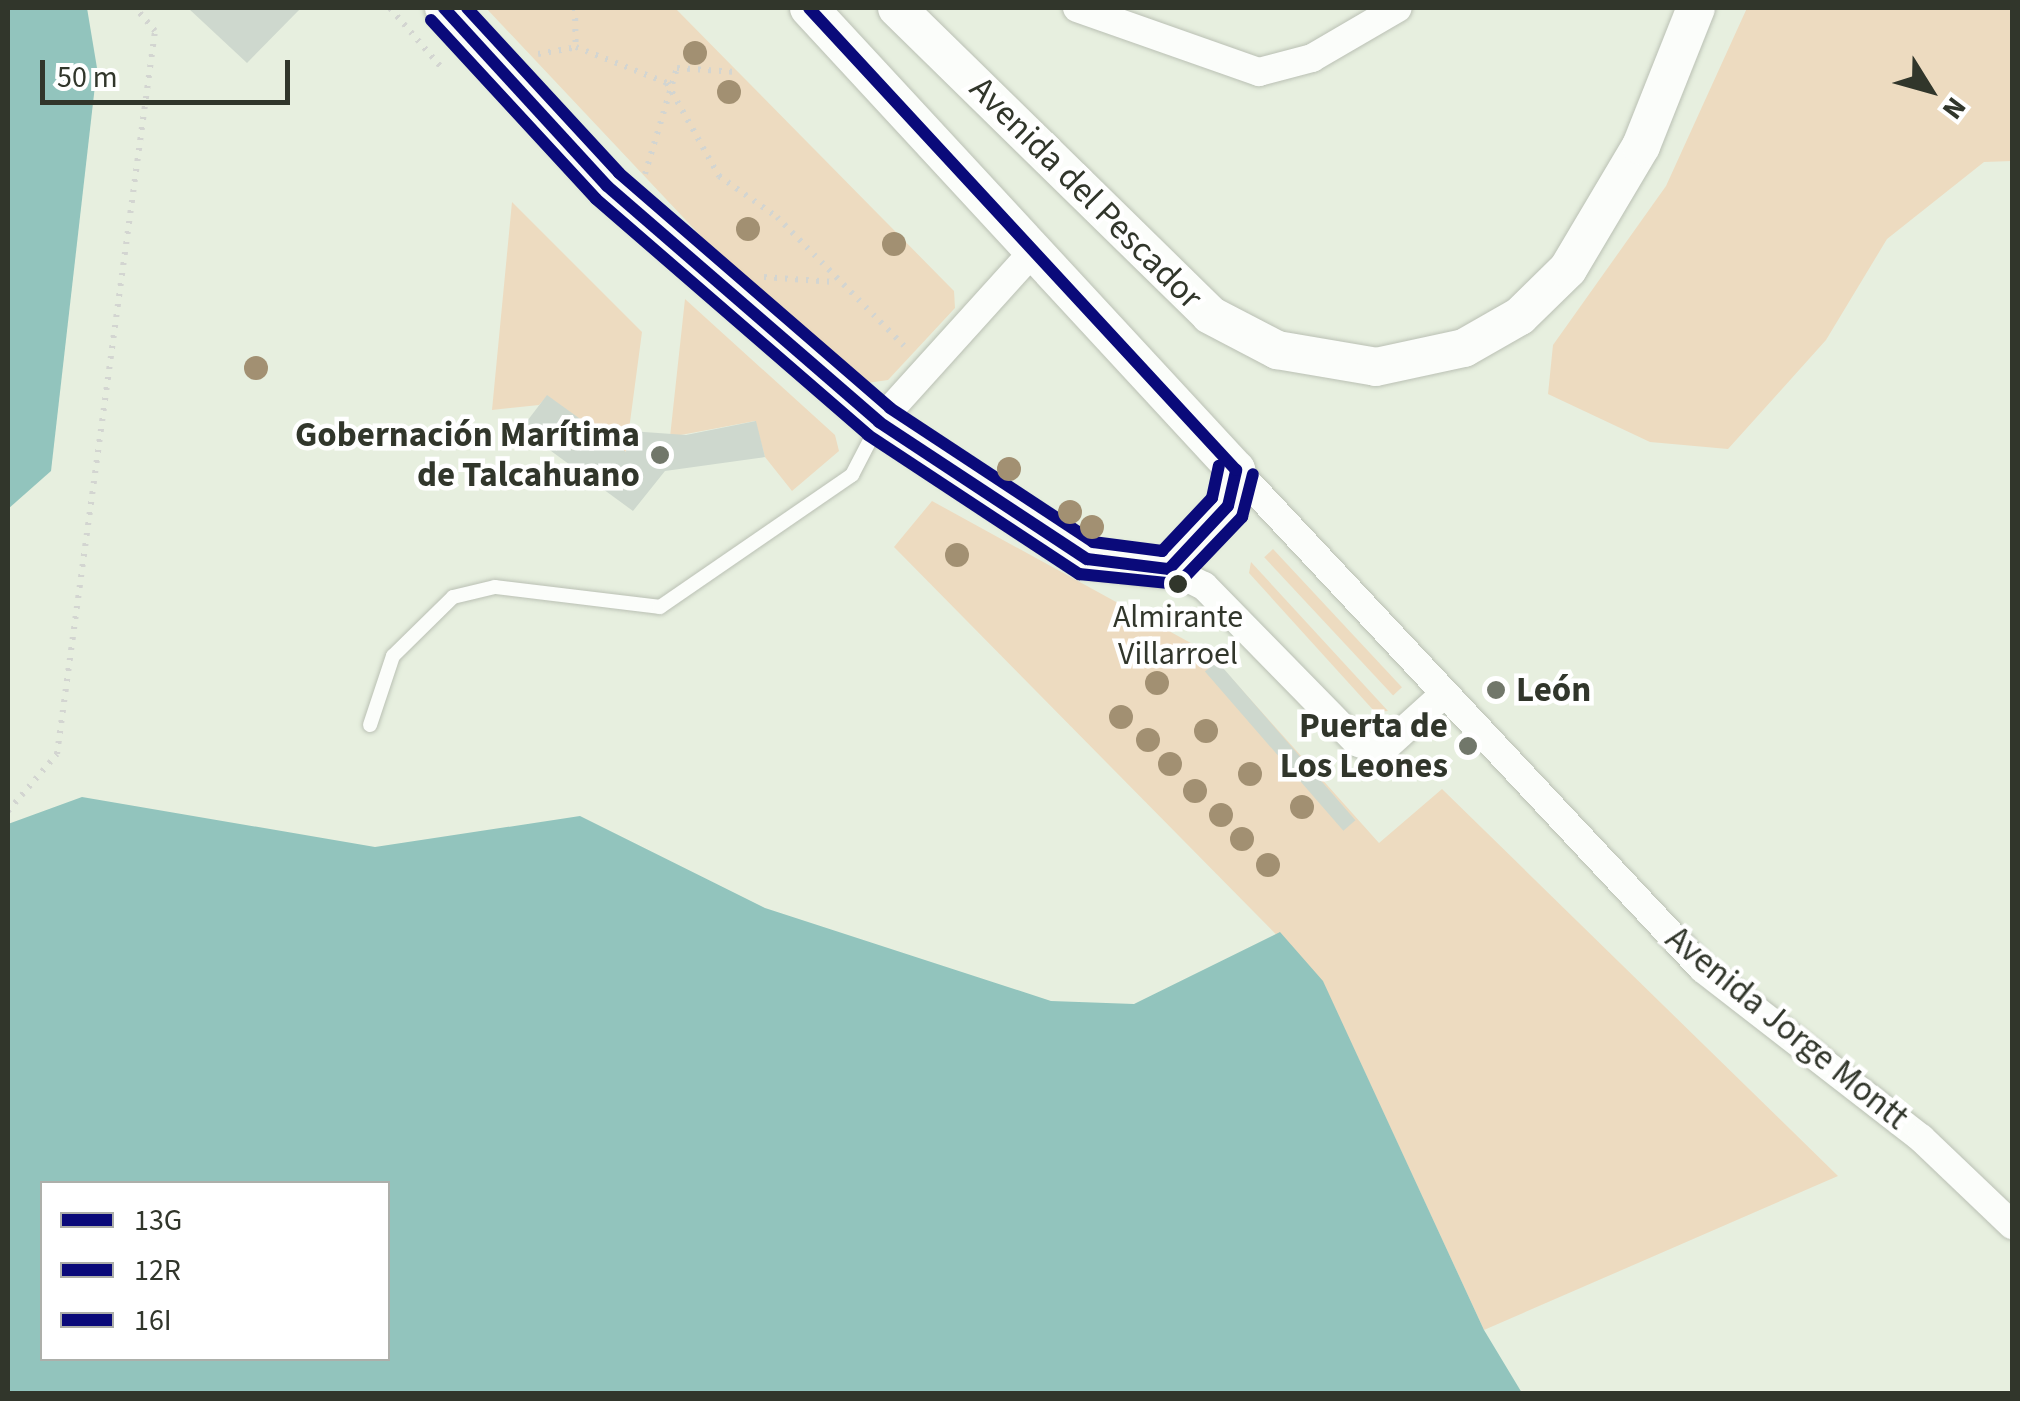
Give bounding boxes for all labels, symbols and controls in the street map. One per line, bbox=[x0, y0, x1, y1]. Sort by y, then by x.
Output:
scale bar bbox=[45, 40, 295, 102]
north arrow bbox=[1880, 40, 1980, 140]
text: 50 m bbox=[57, 56, 118, 99]
street label: Avenida del Pescador bbox=[961, 68, 1211, 318]
text: N bbox=[1932, 89, 1976, 128]
place label: Gobernación Marítima de Talcahuano bbox=[295, 414, 640, 496]
marker: Gobernación Marítima de Talcahuano bbox=[649, 444, 671, 466]
marker: Almirante Villarroel bbox=[1168, 574, 1188, 594]
place label: Almirante Villarroel bbox=[1113, 599, 1243, 674]
place label: León bbox=[1516, 669, 1591, 711]
marker: León bbox=[1485, 679, 1507, 701]
place label: Puerta de Los Leones bbox=[1280, 705, 1448, 787]
marker: Puerta de Los Leones bbox=[1457, 735, 1479, 757]
street label: Avenida Jorge Montt bbox=[1657, 917, 1917, 1139]
legend bbox=[40, 1181, 390, 1361]
text: 13G bbox=[134, 1199, 182, 1242]
text: 12R bbox=[134, 1249, 181, 1292]
text: 16I bbox=[134, 1299, 172, 1342]

